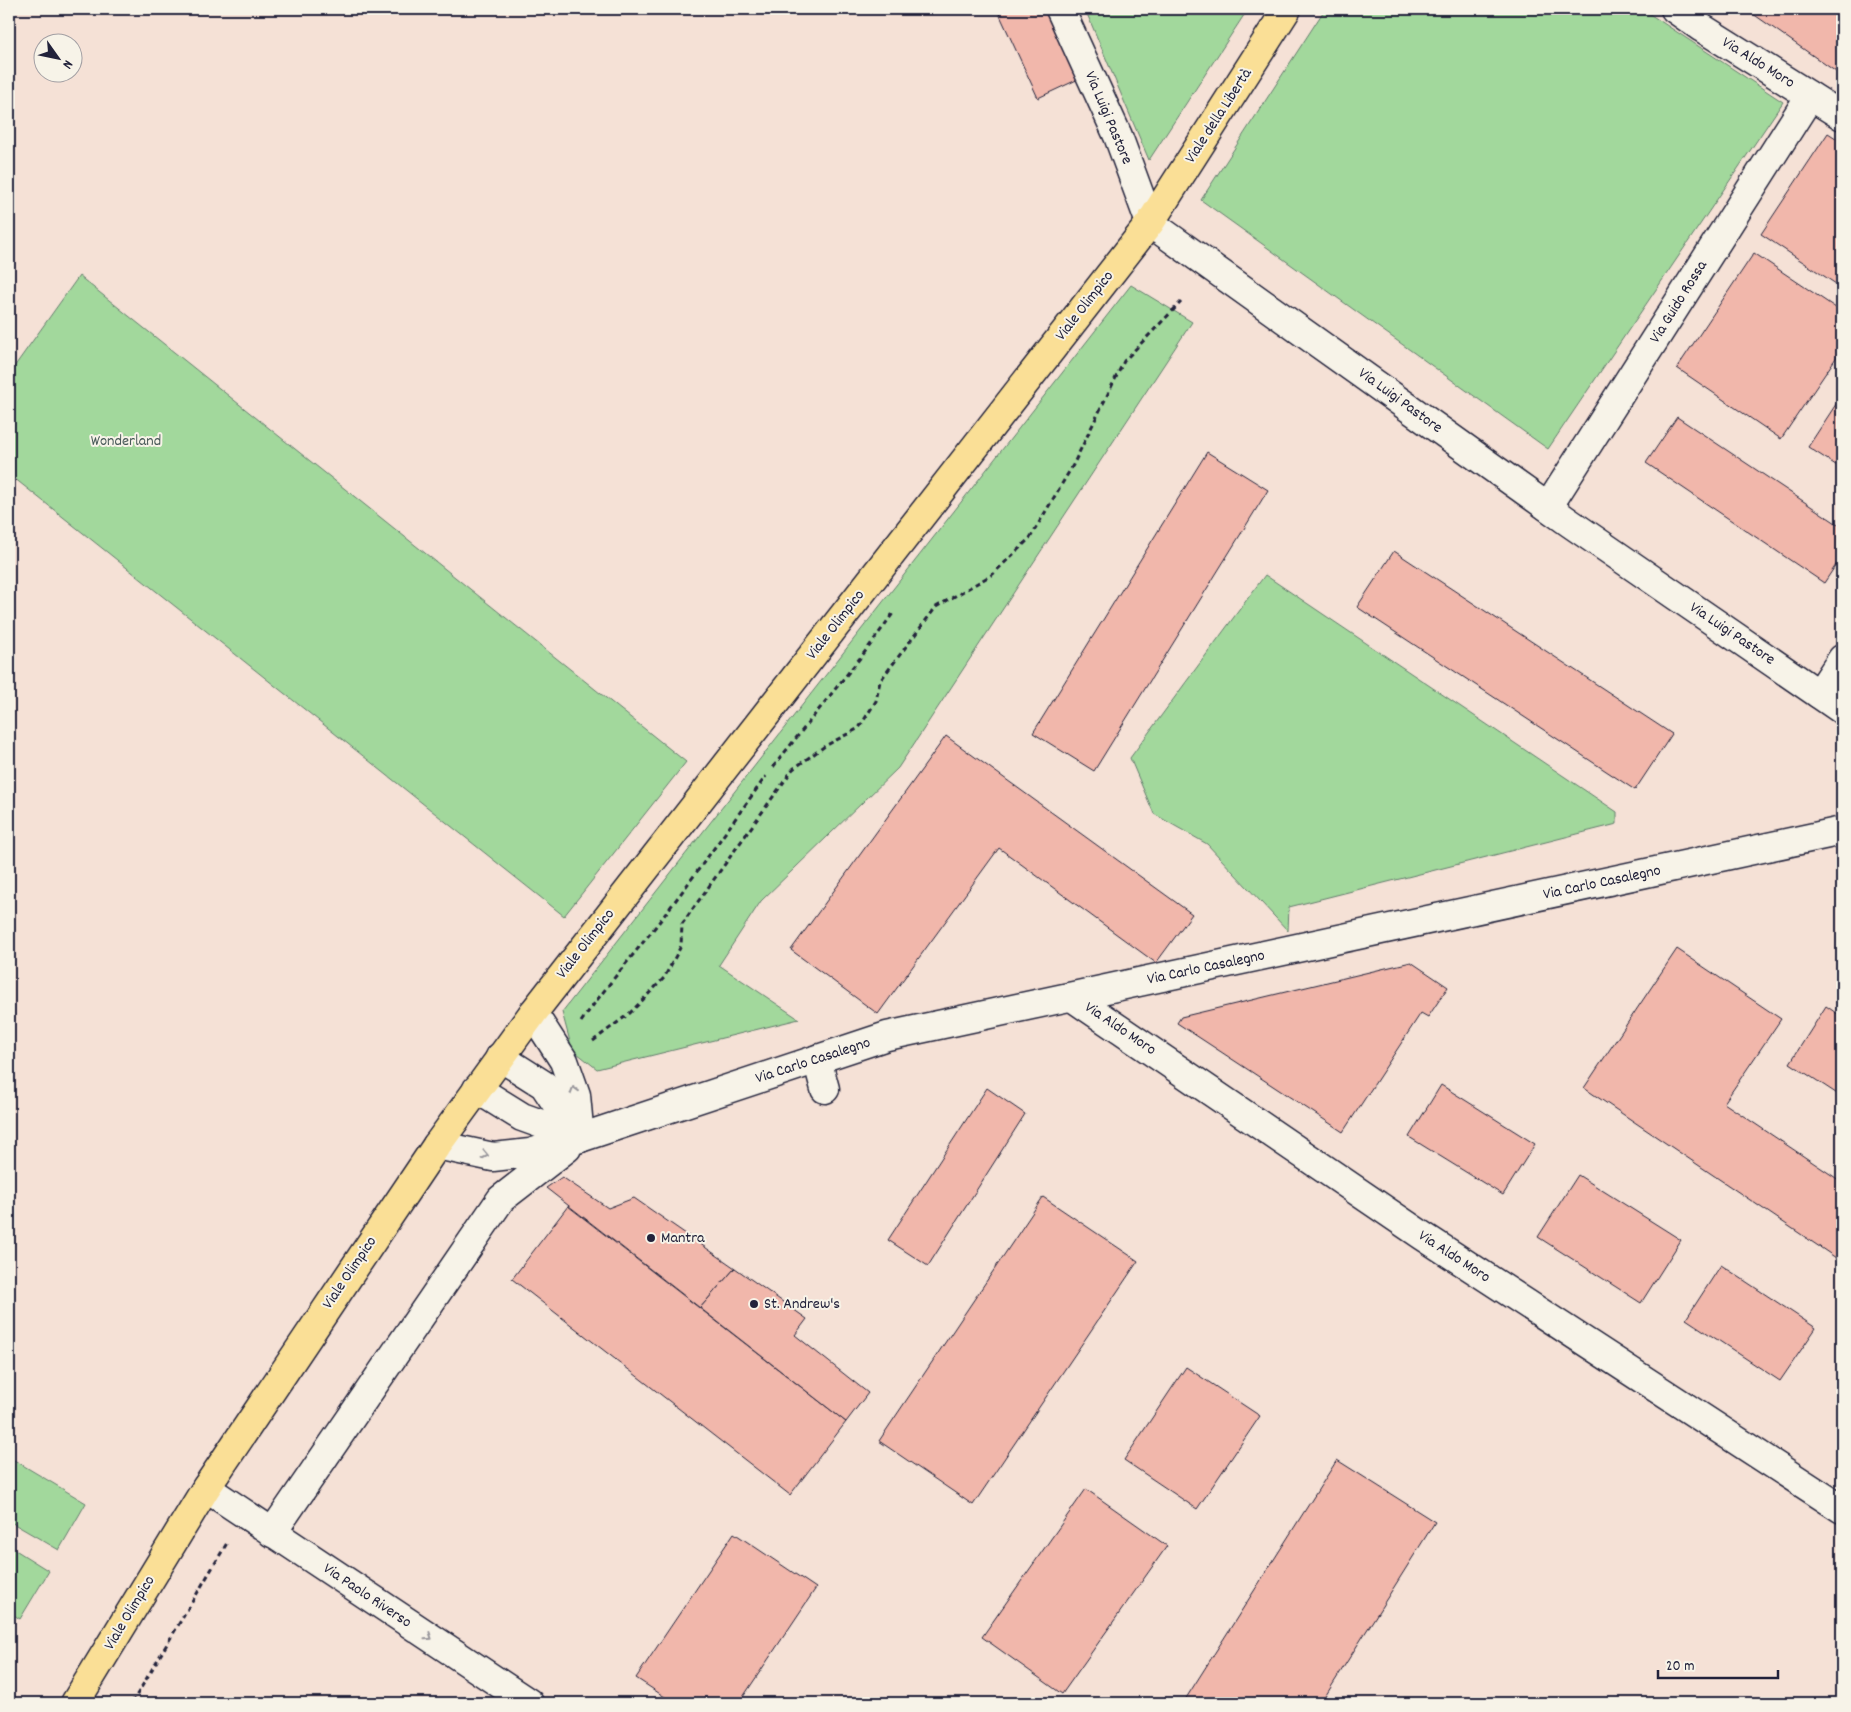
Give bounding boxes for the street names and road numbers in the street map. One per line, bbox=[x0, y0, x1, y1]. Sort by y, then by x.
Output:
street label: Via Aldo Moro bbox=[1717, 31, 1799, 95]
street label: Viale della Libertà bbox=[1180, 64, 1258, 168]
street label: Via Luigi Pastore bbox=[1078, 68, 1138, 168]
street label: Via Guido Rossa bbox=[1644, 256, 1714, 348]
street label: Viale Olimpico bbox=[1050, 266, 1120, 346]
street label: Via Luigi Pastore bbox=[1353, 363, 1447, 439]
street label: Viale Olimpico bbox=[801, 585, 871, 665]
street label: Via Luigi Pastore bbox=[1684, 597, 1780, 671]
street label: Via Carlo Casalegno bbox=[1541, 859, 1663, 907]
street label: Viale Olimpico bbox=[551, 904, 621, 984]
street label: Via Carlo Casalegno bbox=[1145, 944, 1267, 992]
street label: Via Aldo Moro bbox=[1080, 996, 1160, 1062]
street label: Via Carlo Casalegno bbox=[753, 1032, 873, 1090]
street label: Via Aldo Moro bbox=[1413, 1225, 1495, 1289]
street label: Viale Olimpico bbox=[317, 1232, 383, 1314]
street label: Via Paolo Riverso bbox=[318, 1558, 416, 1634]
street label: Viale Olimpico bbox=[99, 1571, 161, 1655]

